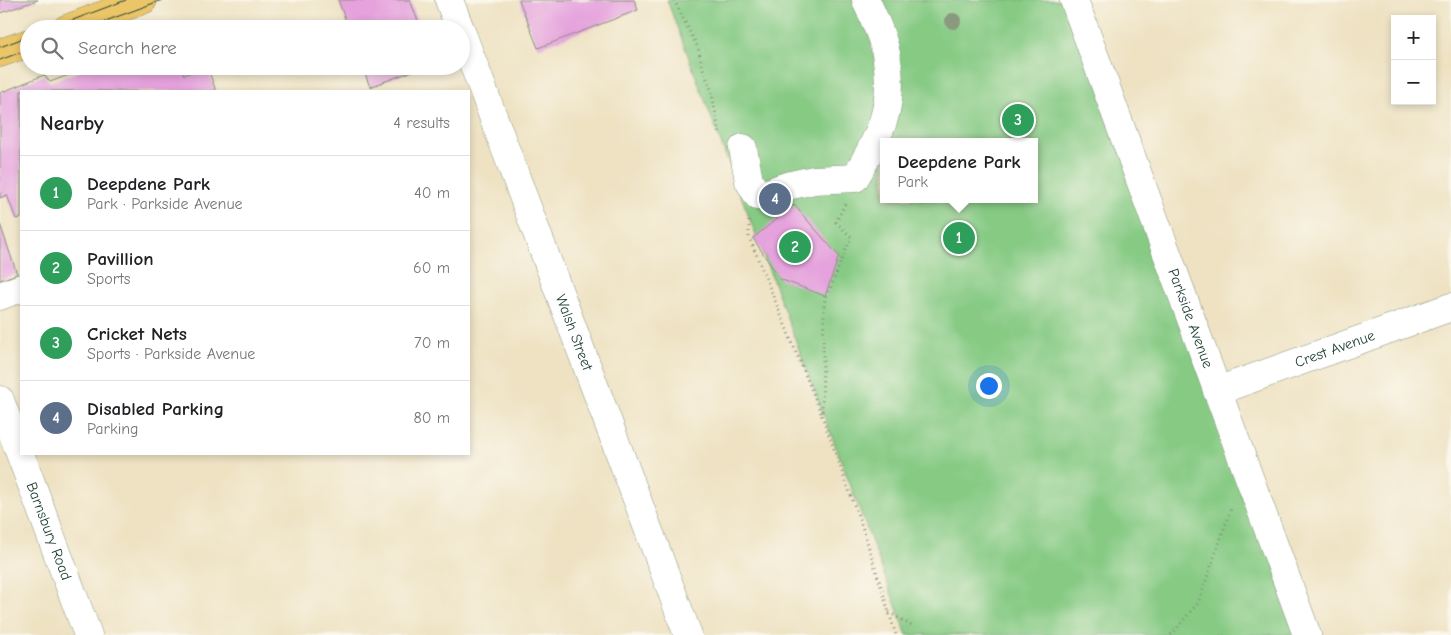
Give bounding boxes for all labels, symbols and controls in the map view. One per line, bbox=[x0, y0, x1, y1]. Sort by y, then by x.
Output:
map controls bbox=[1391, 15, 1436, 105]
button: + bbox=[1391, 15, 1436, 60]
search box bbox=[20, 20, 470, 75]
icon: search bbox=[38, 34, 66, 62]
text: Search here bbox=[78, 37, 177, 59]
button: − bbox=[1391, 60, 1436, 105]
pin: 3 bbox=[1002, 101, 1034, 139]
text: Nearby bbox=[40, 111, 104, 135]
text: 4 results bbox=[393, 114, 450, 132]
popup bbox=[880, 138, 1038, 203]
text: Deepdene Park bbox=[897, 151, 1021, 173]
text: Deepdene Park bbox=[87, 173, 210, 195]
text: Park bbox=[897, 173, 928, 191]
pin: 4 bbox=[759, 180, 791, 218]
text: 1 bbox=[53, 184, 59, 202]
text: 40 m bbox=[414, 184, 450, 202]
text: Park · Parkside Avenue bbox=[87, 195, 243, 213]
pin: 1 bbox=[943, 219, 975, 257]
pin: 2 bbox=[779, 228, 811, 266]
text: Pavillion bbox=[87, 248, 154, 270]
text: 2 bbox=[52, 259, 60, 277]
text: 60 m bbox=[413, 259, 450, 277]
street label: Parkside Avenue bbox=[1164, 266, 1217, 371]
text: Sports bbox=[87, 270, 130, 288]
street label: Walsh Street bbox=[552, 292, 597, 374]
text: Cricket Nets bbox=[87, 323, 187, 345]
street label: Crest Avenue bbox=[1292, 326, 1378, 371]
text: 3 bbox=[52, 334, 60, 352]
text: 70 m bbox=[414, 334, 450, 352]
text: Sports · Parkside Avenue bbox=[87, 345, 255, 363]
your location bbox=[976, 373, 1002, 399]
text: Disabled Parking bbox=[87, 398, 224, 420]
text: 4 bbox=[52, 409, 60, 427]
text: 80 m bbox=[413, 409, 450, 427]
text: Parking bbox=[87, 420, 139, 438]
street label: Barnsbury Road bbox=[23, 480, 76, 583]

